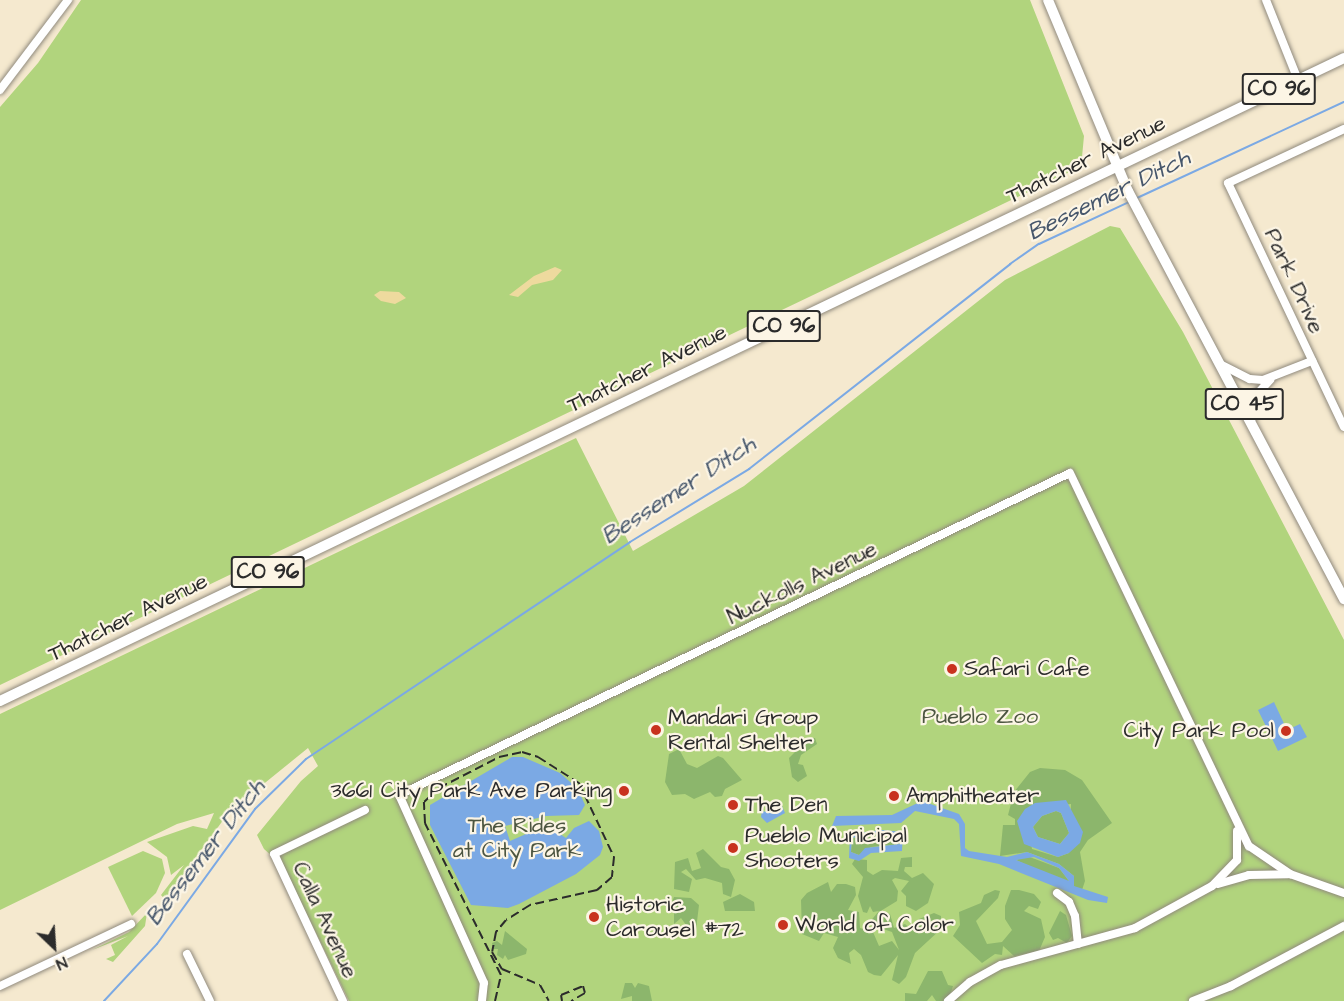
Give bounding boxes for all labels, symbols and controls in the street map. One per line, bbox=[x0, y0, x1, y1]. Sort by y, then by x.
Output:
road number: CO 96 bbox=[1242, 71, 1316, 107]
street label: Thatcher Avenue bbox=[1002, 110, 1170, 210]
water label: Bessemer Ditch bbox=[1023, 144, 1195, 248]
street label: Park Drive bbox=[1258, 224, 1330, 338]
road number: CO 96 bbox=[746, 308, 822, 344]
street label: Thatcher Avenue bbox=[563, 319, 731, 419]
road number: CO 45 bbox=[1204, 386, 1284, 422]
water label: Bessemer Ditch bbox=[597, 431, 761, 551]
street label: Nuckolls Avenue bbox=[723, 535, 881, 631]
road number: CO 96 bbox=[230, 554, 306, 590]
street label: Thatcher Avenue bbox=[44, 568, 212, 668]
place label: Safari Cafe bbox=[964, 656, 1090, 682]
marker: Safari Cafe bbox=[945, 662, 959, 676]
place label: Mandari Group Rental Shelter bbox=[668, 704, 818, 756]
park label: Pueblo Zoo bbox=[922, 704, 1038, 730]
place label: City Park Pool bbox=[1123, 718, 1274, 744]
marker: Mandari Group Rental Shelter bbox=[649, 723, 663, 737]
marker: City Park Pool bbox=[1279, 724, 1293, 738]
water label: Bessemer Ditch bbox=[140, 774, 272, 932]
place label: 3661 City Park Ave Parking bbox=[330, 778, 612, 804]
place label: Amphitheater bbox=[906, 783, 1040, 809]
marker: 3661 City Park Ave Parking bbox=[617, 784, 631, 798]
marker: Amphitheater bbox=[887, 789, 901, 803]
place label: The Den bbox=[745, 792, 827, 818]
marker: The Den bbox=[726, 798, 740, 812]
park label: The Rides at City Park bbox=[453, 812, 581, 864]
place label: Pueblo Municipal Shooters bbox=[745, 822, 907, 873]
marker: Pueblo Municipal Shooters bbox=[726, 841, 740, 855]
street label: Calla Avenue bbox=[287, 858, 363, 982]
place label: Historic Carousel #72 bbox=[606, 891, 744, 942]
marker: Historic Carousel #72 bbox=[587, 910, 601, 924]
place label: World of Color bbox=[795, 912, 954, 938]
north arrow bbox=[24, 917, 84, 977]
marker: World of Color bbox=[776, 918, 790, 932]
text: N bbox=[52, 951, 71, 975]

